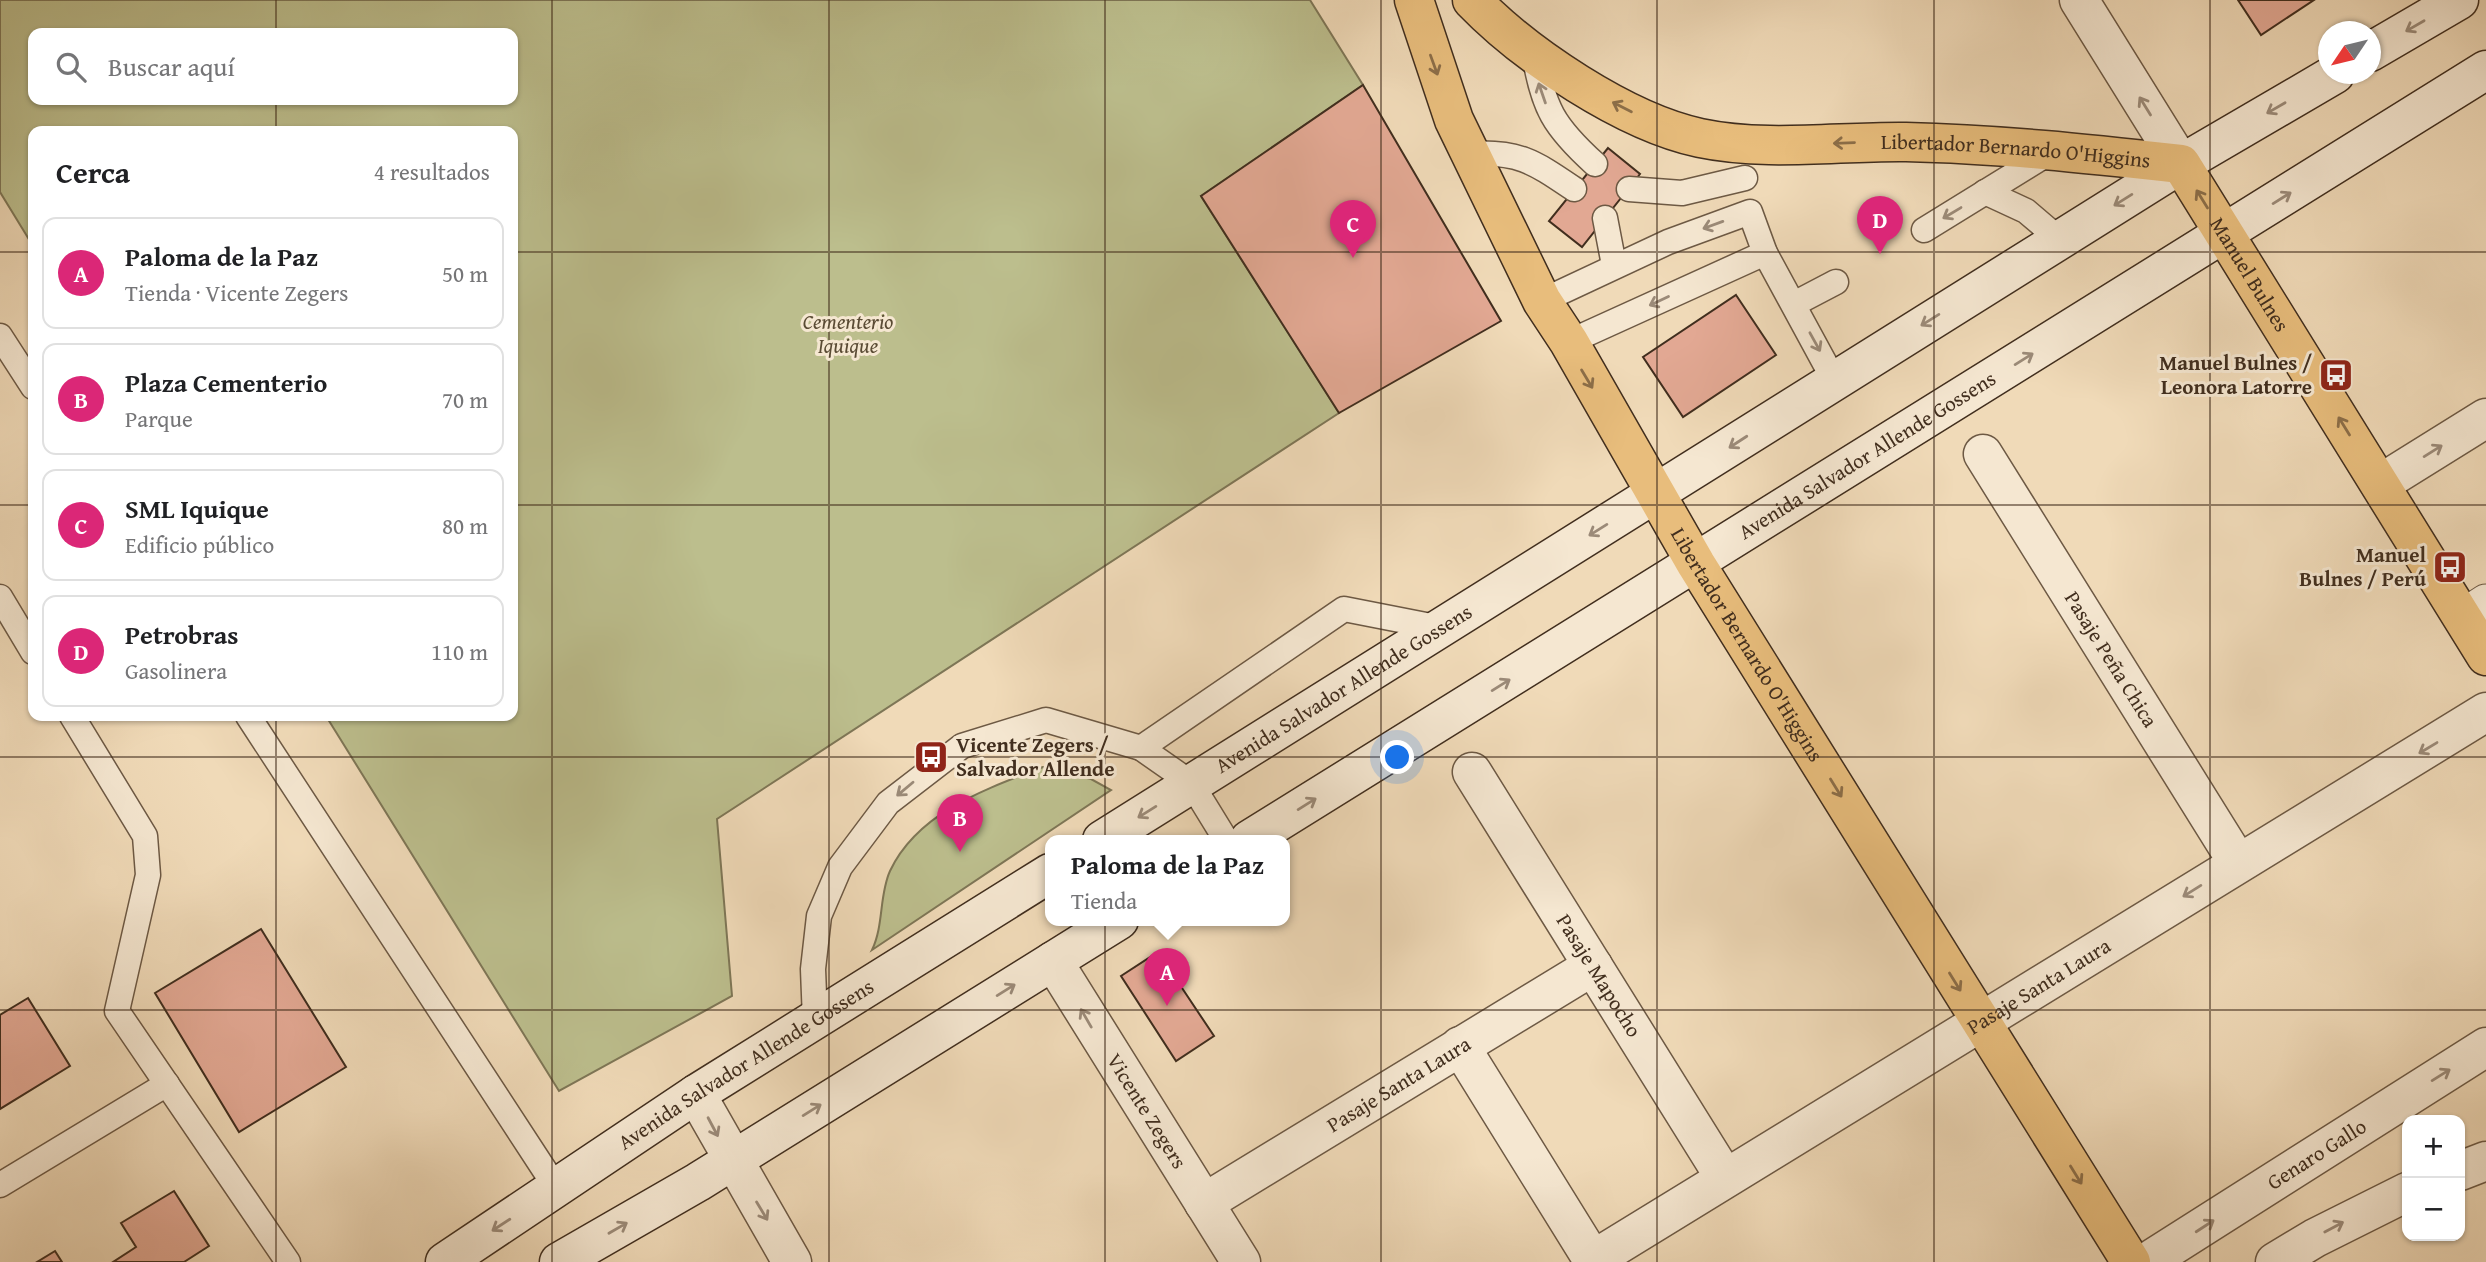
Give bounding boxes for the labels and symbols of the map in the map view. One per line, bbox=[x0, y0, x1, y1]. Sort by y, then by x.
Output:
one-way arrow bbox=[2405, 20, 2425, 34]
north arrow bbox=[2318, 21, 2381, 84]
one-way arrow bbox=[1429, 54, 1441, 76]
one-way arrow bbox=[1535, 83, 1548, 105]
one-way arrow bbox=[2137, 96, 2151, 116]
one-way arrow bbox=[1612, 100, 1633, 114]
one-way arrow bbox=[2266, 101, 2286, 115]
street label: Libertador Bernardo O'Higgins bbox=[1881, 126, 2152, 176]
one-way arrow bbox=[1833, 136, 1856, 149]
one-way arrow bbox=[2195, 189, 2209, 209]
one-way arrow bbox=[2271, 190, 2291, 204]
one-way arrow bbox=[2113, 193, 2133, 207]
pin: D bbox=[1857, 196, 1903, 254]
pin: C bbox=[1330, 200, 1376, 258]
one-way arrow bbox=[1942, 206, 1962, 220]
street label: Manuel Bulnes bbox=[2203, 211, 2297, 338]
one-way arrow bbox=[1703, 220, 1725, 232]
one-way arrow bbox=[1649, 295, 1670, 308]
park label: Cementerio Iquique bbox=[803, 306, 893, 361]
one-way arrow bbox=[1920, 314, 1940, 328]
one-way arrow bbox=[1808, 331, 1822, 351]
place label: Manuel Bulnes / Leonora Latorre bbox=[2159, 347, 2312, 402]
one-way arrow bbox=[2014, 351, 2033, 366]
bus stop icon: Manuel Bulnes / Leonora Latorre bbox=[2317, 356, 2355, 394]
street label: Avenida Salvador Allende Gossens bbox=[1732, 363, 2001, 547]
one-way arrow bbox=[1581, 368, 1595, 388]
one-way arrow bbox=[2336, 417, 2350, 437]
one-way arrow bbox=[1728, 436, 1748, 450]
one-way arrow bbox=[2423, 444, 2442, 459]
street label: Libertador Bernardo O'Higgins bbox=[1663, 522, 1832, 768]
one-way arrow bbox=[1588, 524, 1608, 538]
place label: Manuel Bulnes / Perú bbox=[2299, 539, 2426, 594]
bus stop icon: Manuel Bulnes / Perú bbox=[2431, 548, 2469, 586]
street label: Pasaje Peña Chica bbox=[2057, 585, 2166, 733]
street label: Avenida Salvador Allende Gossens bbox=[1209, 596, 1478, 781]
one-way arrow bbox=[1490, 677, 1510, 691]
place label: Vicente Zegers / Salvador Allende bbox=[956, 729, 1114, 784]
bus stop icon: Vicente Zegers / Salvador Allende bbox=[912, 738, 950, 776]
your location bbox=[1380, 740, 1414, 774]
one-way arrow bbox=[2419, 741, 2439, 755]
one-way arrow bbox=[1829, 778, 1843, 798]
one-way arrow bbox=[896, 782, 914, 797]
pin: B bbox=[937, 794, 983, 852]
one-way arrow bbox=[1297, 797, 1317, 811]
one-way arrow bbox=[1137, 805, 1157, 819]
one-way arrow bbox=[2182, 885, 2202, 899]
street label: Pasaje Mapocho bbox=[1549, 908, 1650, 1043]
street label: Pasaje Santa Laura bbox=[1961, 930, 2116, 1042]
pin: A bbox=[1144, 948, 1190, 1006]
street label: Avenida Salvador Allende Gossens bbox=[611, 971, 880, 1157]
one-way arrow bbox=[1948, 972, 1962, 992]
one-way arrow bbox=[996, 983, 1015, 998]
one-way arrow bbox=[1079, 1008, 1093, 1028]
street label: Pasaje Santa Laura bbox=[1321, 1028, 1476, 1140]
street label: Vicente Zegers bbox=[1099, 1047, 1195, 1175]
one-way arrow bbox=[2431, 1067, 2451, 1081]
one-way arrow bbox=[802, 1103, 822, 1117]
street label: Genaro Gallo bbox=[2261, 1111, 2372, 1197]
one-way arrow bbox=[707, 1117, 721, 1137]
one-way arrow bbox=[2068, 1165, 2083, 1184]
one-way arrow bbox=[755, 1201, 769, 1221]
one-way arrow bbox=[2194, 1218, 2214, 1232]
one-way arrow bbox=[492, 1219, 512, 1233]
one-way arrow bbox=[2323, 1220, 2344, 1234]
one-way arrow bbox=[607, 1221, 628, 1234]

